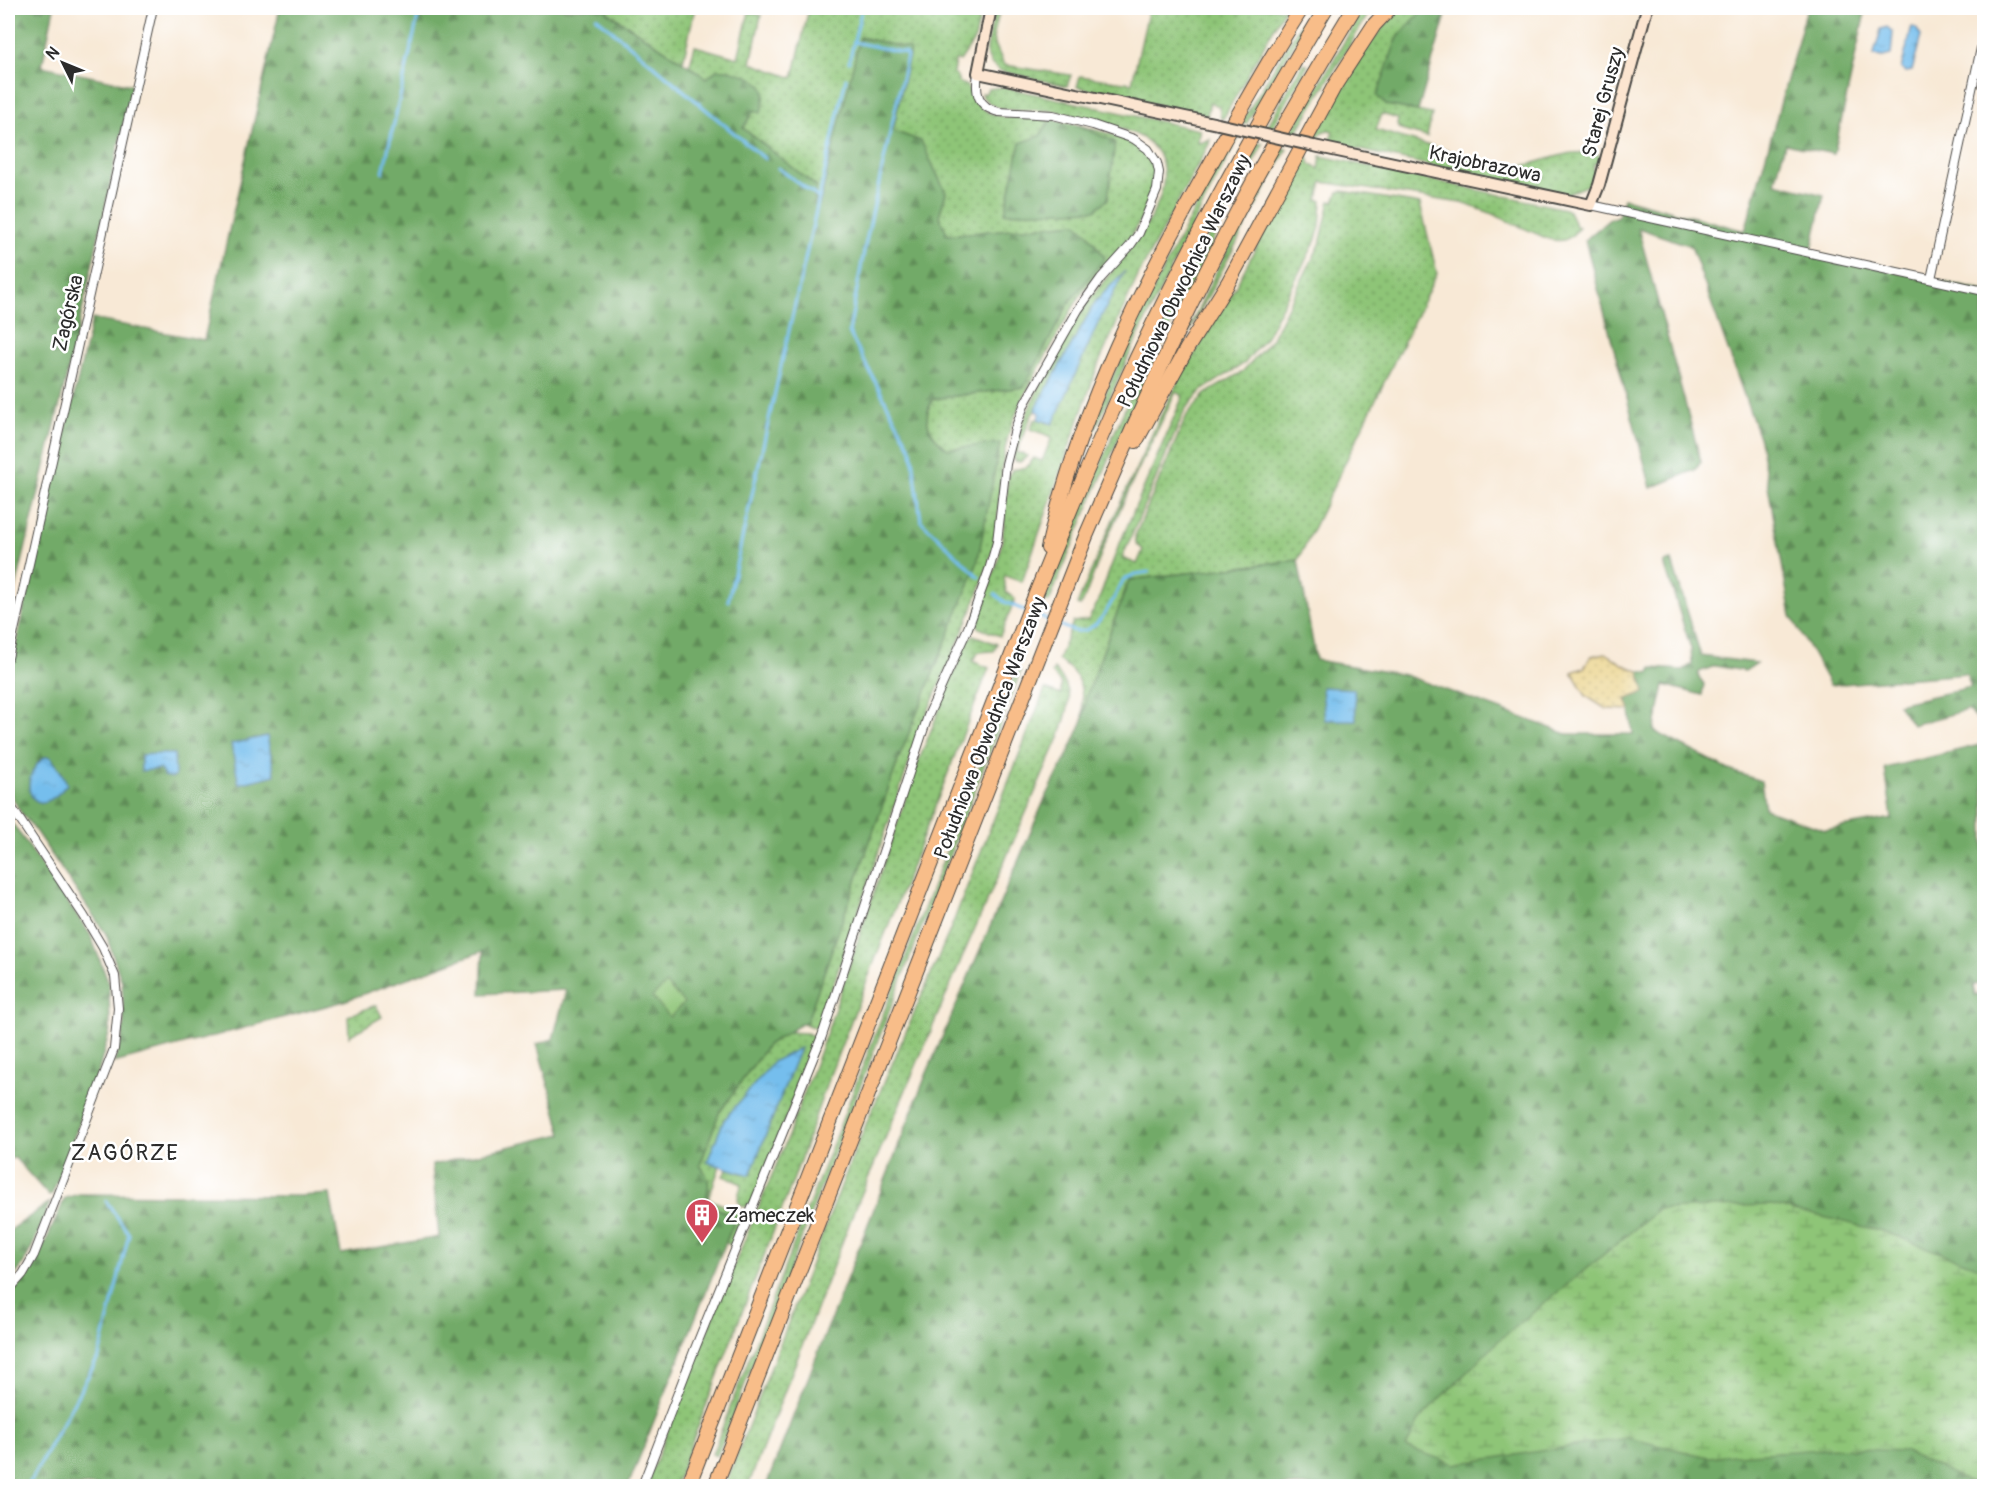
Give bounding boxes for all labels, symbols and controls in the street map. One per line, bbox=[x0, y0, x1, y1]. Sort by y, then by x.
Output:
north arrow bbox=[33, 33, 93, 93]
text: N bbox=[42, 43, 64, 64]
street label: Starej Gruszy bbox=[1576, 44, 1630, 160]
street label: Krajobrazowa bbox=[1427, 140, 1543, 188]
street label: Południowa Obwodnica Warszawy bbox=[1112, 150, 1257, 412]
street label: Zagórska bbox=[47, 272, 89, 354]
street label: Południowa Obwodnica Warszawy bbox=[928, 593, 1052, 863]
district label: ZAGÓRZE bbox=[71, 1139, 179, 1167]
building icon: Zameczek bbox=[684, 1197, 720, 1244]
place label: Zameczek bbox=[725, 1203, 815, 1228]

